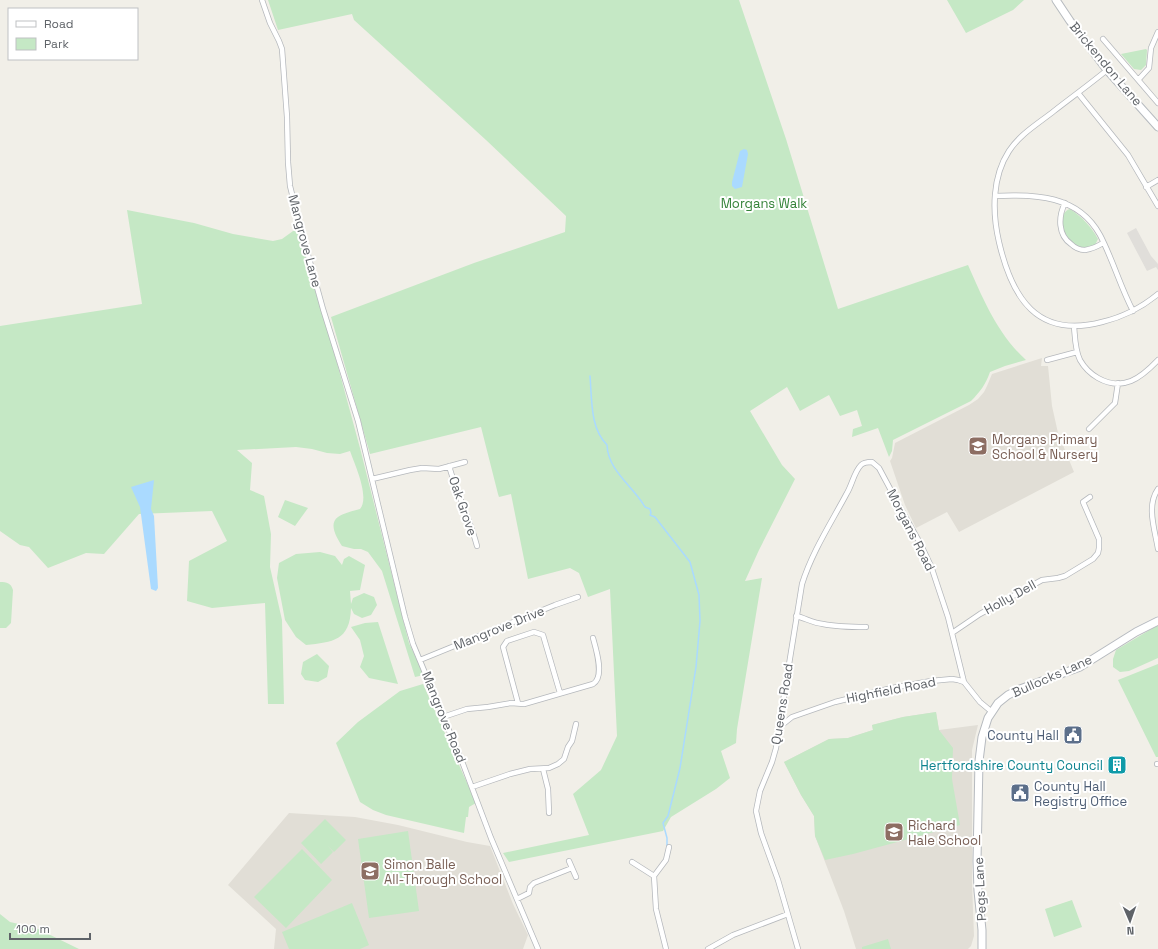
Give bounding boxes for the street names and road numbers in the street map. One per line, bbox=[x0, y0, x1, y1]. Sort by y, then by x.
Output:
street label: Brickendon Lane bbox=[1066, 18, 1146, 110]
street label: Mangrove Lane bbox=[284, 193, 326, 289]
street label: Oak Grove bbox=[445, 474, 481, 538]
street label: Morgans Road bbox=[883, 486, 939, 574]
street label: Holly Dell bbox=[981, 576, 1039, 618]
street label: Mangrove Drive bbox=[451, 602, 547, 654]
street label: Bullocks Lane bbox=[1009, 651, 1095, 701]
street label: Queens Road bbox=[767, 662, 797, 746]
street label: Mangrove Road bbox=[418, 669, 470, 765]
street label: Highfield Road bbox=[845, 673, 937, 707]
street label: Pegs Lane bbox=[970, 857, 990, 921]

